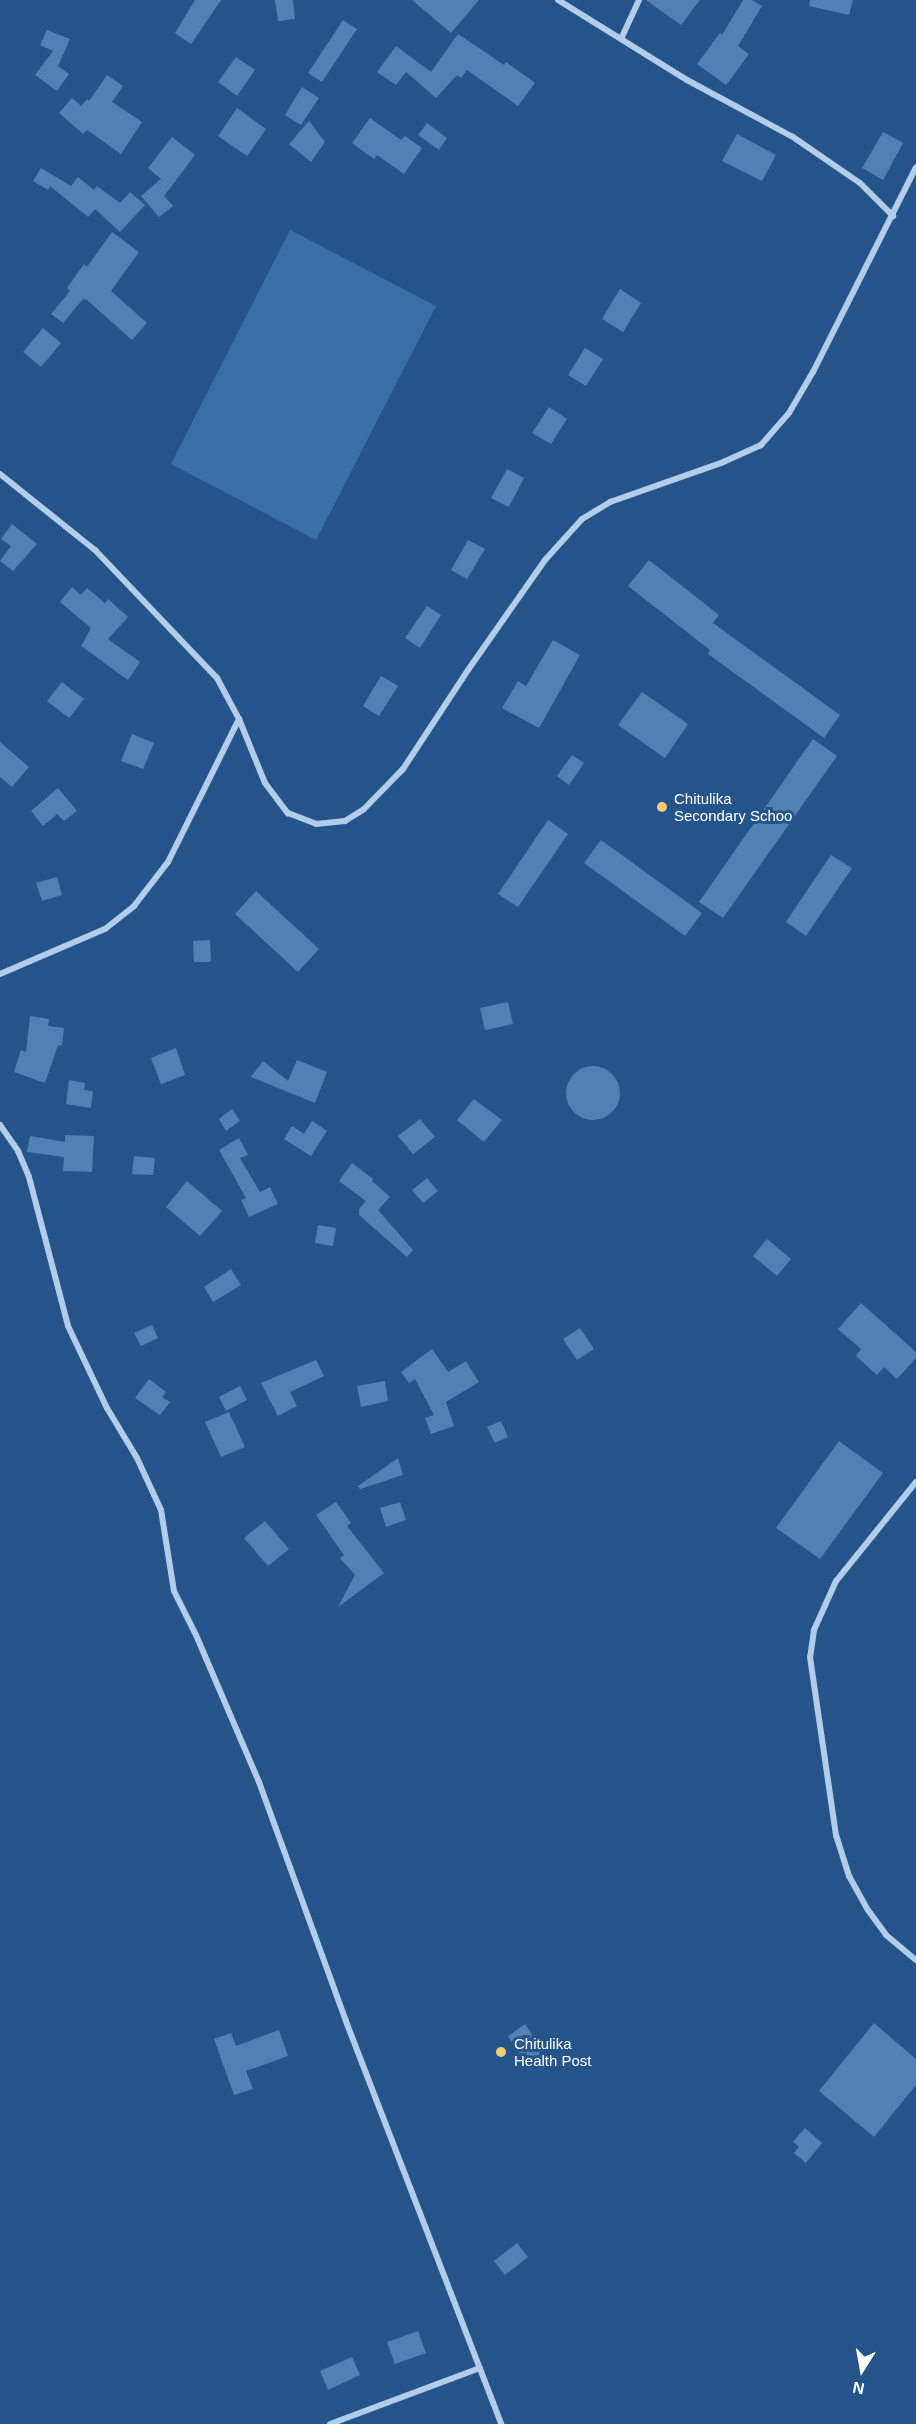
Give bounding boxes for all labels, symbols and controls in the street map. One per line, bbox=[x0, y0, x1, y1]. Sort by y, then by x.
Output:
place label: Chitulika Secondary Schoo bbox=[674, 789, 792, 824]
marker: Chitulika Secondary Schoo bbox=[655, 800, 669, 814]
place label: Chitulika Health Post bbox=[514, 2034, 592, 2069]
marker: Chitulika Health Post bbox=[492, 2043, 510, 2061]
north arrow bbox=[832, 2340, 892, 2400]
text: N bbox=[851, 2379, 866, 2398]

